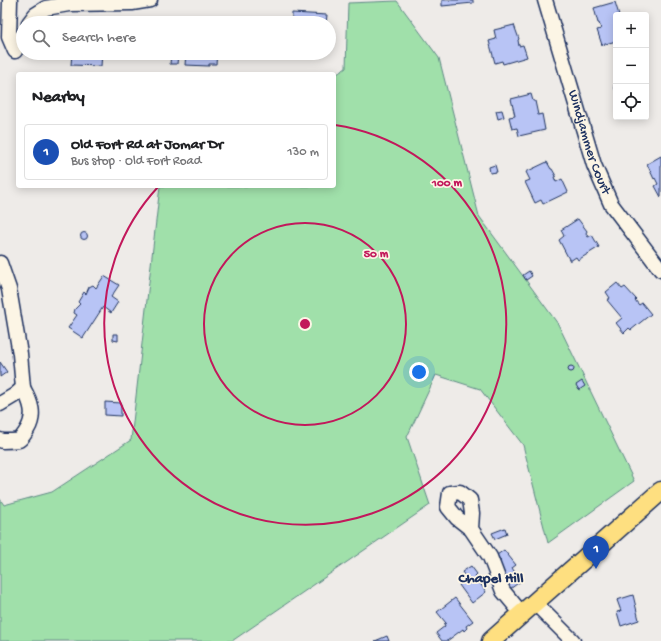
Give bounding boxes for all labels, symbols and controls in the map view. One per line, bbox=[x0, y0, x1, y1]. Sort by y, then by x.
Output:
map controls bbox=[613, 12, 649, 120]
button: + bbox=[613, 12, 649, 48]
search box bbox=[16, 16, 336, 60]
icon: search bbox=[30, 27, 52, 49]
text: Search here bbox=[62, 29, 136, 47]
button: − bbox=[613, 48, 649, 84]
button: locate bbox=[613, 84, 649, 120]
text: Nearby bbox=[32, 88, 85, 108]
street label: Windjammer Court bbox=[564, 88, 615, 198]
text: Old Fort Rd at Jomar Dr bbox=[71, 136, 223, 154]
text: 1 bbox=[43, 145, 49, 160]
text: 130 m bbox=[287, 145, 319, 160]
text: Bus stop · Old Fort Road bbox=[71, 154, 201, 169]
text: 100 m bbox=[431, 177, 462, 191]
text: 50 m bbox=[364, 248, 389, 262]
centre of rings bbox=[298, 317, 312, 331]
your location bbox=[409, 362, 429, 382]
pin: 1 bbox=[583, 536, 609, 569]
district label: Chapel Hill bbox=[458, 570, 524, 588]

